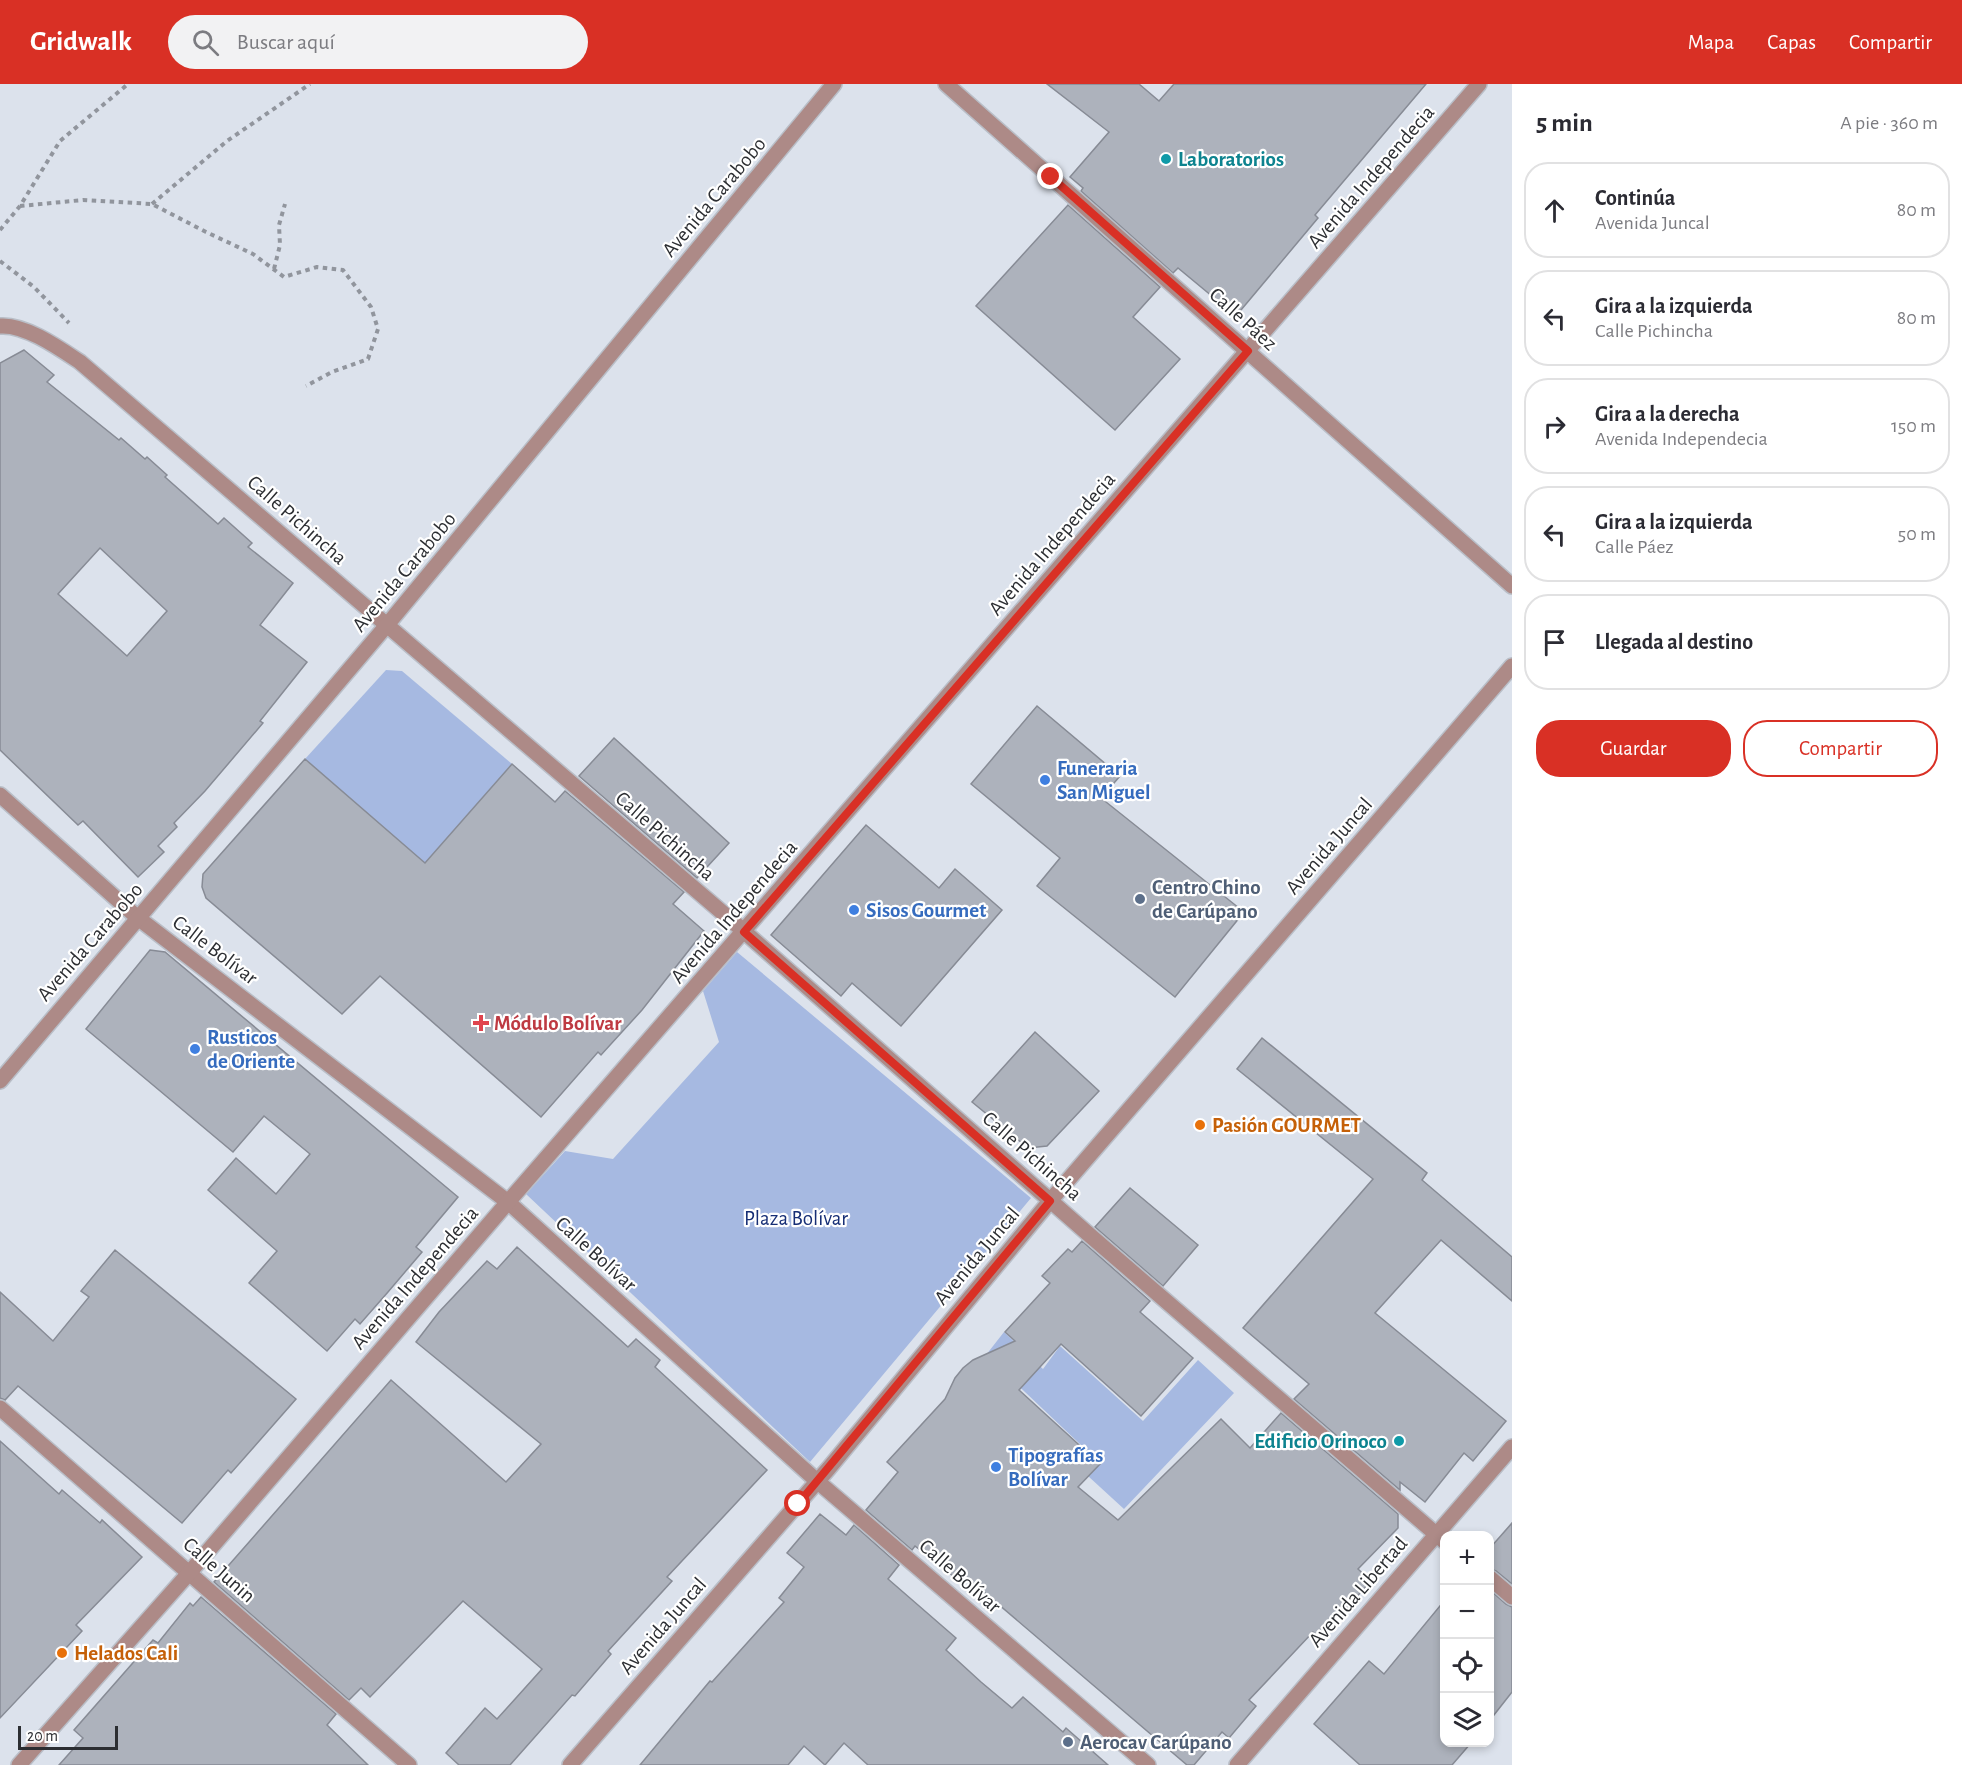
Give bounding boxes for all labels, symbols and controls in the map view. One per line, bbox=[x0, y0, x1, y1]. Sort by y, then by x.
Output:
search box bbox=[168, 15, 588, 69]
icon: search bbox=[189, 26, 222, 59]
text: Gridwalk bbox=[30, 28, 132, 56]
text: Buscar aquí bbox=[237, 31, 335, 53]
text: Mapa bbox=[1688, 32, 1734, 53]
text: Capas bbox=[1767, 32, 1816, 53]
text: Compartir bbox=[1849, 32, 1932, 53]
street label: Avenida Independecia bbox=[1304, 101, 1439, 252]
text: 5 min bbox=[1536, 110, 1593, 136]
text: A pie · 360 m bbox=[1840, 113, 1938, 133]
street label: Avenida Carabobo bbox=[658, 133, 770, 261]
place label: Laboratorios bbox=[1178, 149, 1284, 170]
marker: Laboratorios bbox=[1159, 152, 1173, 166]
route end bbox=[1037, 163, 1063, 189]
text: Continúa bbox=[1595, 187, 1675, 209]
icon: ahead bbox=[1538, 194, 1571, 227]
text: 80 m bbox=[1897, 200, 1936, 220]
text: Avenida Juncal bbox=[1595, 213, 1710, 233]
street label: Calle Páez bbox=[1205, 284, 1281, 354]
text: Gira a la izquierda bbox=[1595, 295, 1753, 317]
icon: left bbox=[1538, 302, 1571, 335]
text: 80 m bbox=[1897, 308, 1936, 328]
text: Calle Pichincha bbox=[1595, 321, 1713, 341]
text: Gira a la derecha bbox=[1595, 403, 1740, 425]
icon: right bbox=[1538, 410, 1571, 443]
text: 150 m bbox=[1891, 416, 1936, 436]
text: Avenida Independecia bbox=[1595, 429, 1768, 449]
street label: Avenida Independecia bbox=[985, 468, 1120, 619]
street label: Calle Pichincha bbox=[243, 471, 351, 569]
street label: Avenida Carabobo bbox=[348, 508, 460, 636]
text: Gira a la izquierda bbox=[1595, 511, 1753, 533]
icon: left bbox=[1538, 518, 1571, 551]
text: 50 m bbox=[1898, 524, 1936, 544]
text: Calle Páez bbox=[1595, 537, 1674, 557]
icon: arrive bbox=[1538, 626, 1571, 659]
text: Llegada al destino bbox=[1595, 631, 1753, 653]
button: Guardar bbox=[1536, 720, 1731, 777]
button: Compartir bbox=[1743, 720, 1938, 777]
place label: Funeraria San Miguel bbox=[1057, 758, 1150, 803]
marker: Funeraria San Miguel bbox=[1038, 773, 1052, 787]
street label: Calle Pichincha bbox=[611, 787, 719, 885]
street label: Avenida Juncal bbox=[1282, 794, 1376, 898]
street label: Avenida Independecia bbox=[667, 836, 802, 987]
place label: Centro Chino de Carúpano bbox=[1152, 877, 1261, 922]
street label: Avenida Carabobo bbox=[33, 879, 147, 1005]
marker: Centro Chino de Carúpano bbox=[1133, 892, 1147, 906]
place label: Sisos Gourmet bbox=[866, 900, 986, 921]
marker: Sisos Gourmet bbox=[847, 903, 861, 917]
street label: Calle Bolívar bbox=[169, 911, 262, 989]
place label: Módulo Bolívar bbox=[494, 1013, 622, 1034]
marker: Módulo Bolívar bbox=[472, 1014, 490, 1032]
place label: Rusticos de Oriente bbox=[207, 1027, 295, 1072]
marker: Rusticos de Oriente bbox=[188, 1042, 202, 1056]
street label: Calle Pichincha bbox=[978, 1107, 1086, 1205]
place label: Pasión GOURMET bbox=[1212, 1115, 1362, 1136]
marker: Pasión GOURMET bbox=[1193, 1118, 1207, 1132]
street label: Avenida Independecia bbox=[348, 1202, 483, 1353]
street label: Avenida Juncal bbox=[930, 1203, 1024, 1309]
park label: Plaza Bolívar bbox=[744, 1208, 848, 1229]
street label: Calle Bolívar bbox=[552, 1213, 641, 1296]
place label: Edificio Orinoco bbox=[1254, 1431, 1387, 1452]
marker: Edificio Orinoco bbox=[1392, 1434, 1406, 1448]
place label: Tipografías Bolívar bbox=[1008, 1445, 1103, 1490]
marker: Tipografías Bolívar bbox=[989, 1460, 1003, 1474]
route start bbox=[784, 1490, 810, 1516]
map controls bbox=[1440, 1531, 1494, 1747]
button: + bbox=[1440, 1531, 1494, 1585]
street label: Calle Junin bbox=[179, 1533, 259, 1607]
street label: Avenida Libertad bbox=[1305, 1533, 1411, 1651]
street label: Calle Bolívar bbox=[915, 1535, 1005, 1617]
street label: Avenida Juncal bbox=[616, 1574, 710, 1678]
button: − bbox=[1440, 1585, 1494, 1639]
button: locate bbox=[1440, 1639, 1494, 1693]
place label: Helados Cali bbox=[74, 1643, 178, 1664]
marker: Helados Cali bbox=[55, 1646, 69, 1660]
button: layers bbox=[1440, 1693, 1494, 1747]
scale bar bbox=[18, 1723, 118, 1750]
text: 20 m bbox=[27, 1728, 58, 1744]
place label: Aerocav Carúpano bbox=[1080, 1732, 1232, 1753]
marker: Aerocav Carúpano bbox=[1061, 1735, 1075, 1749]

